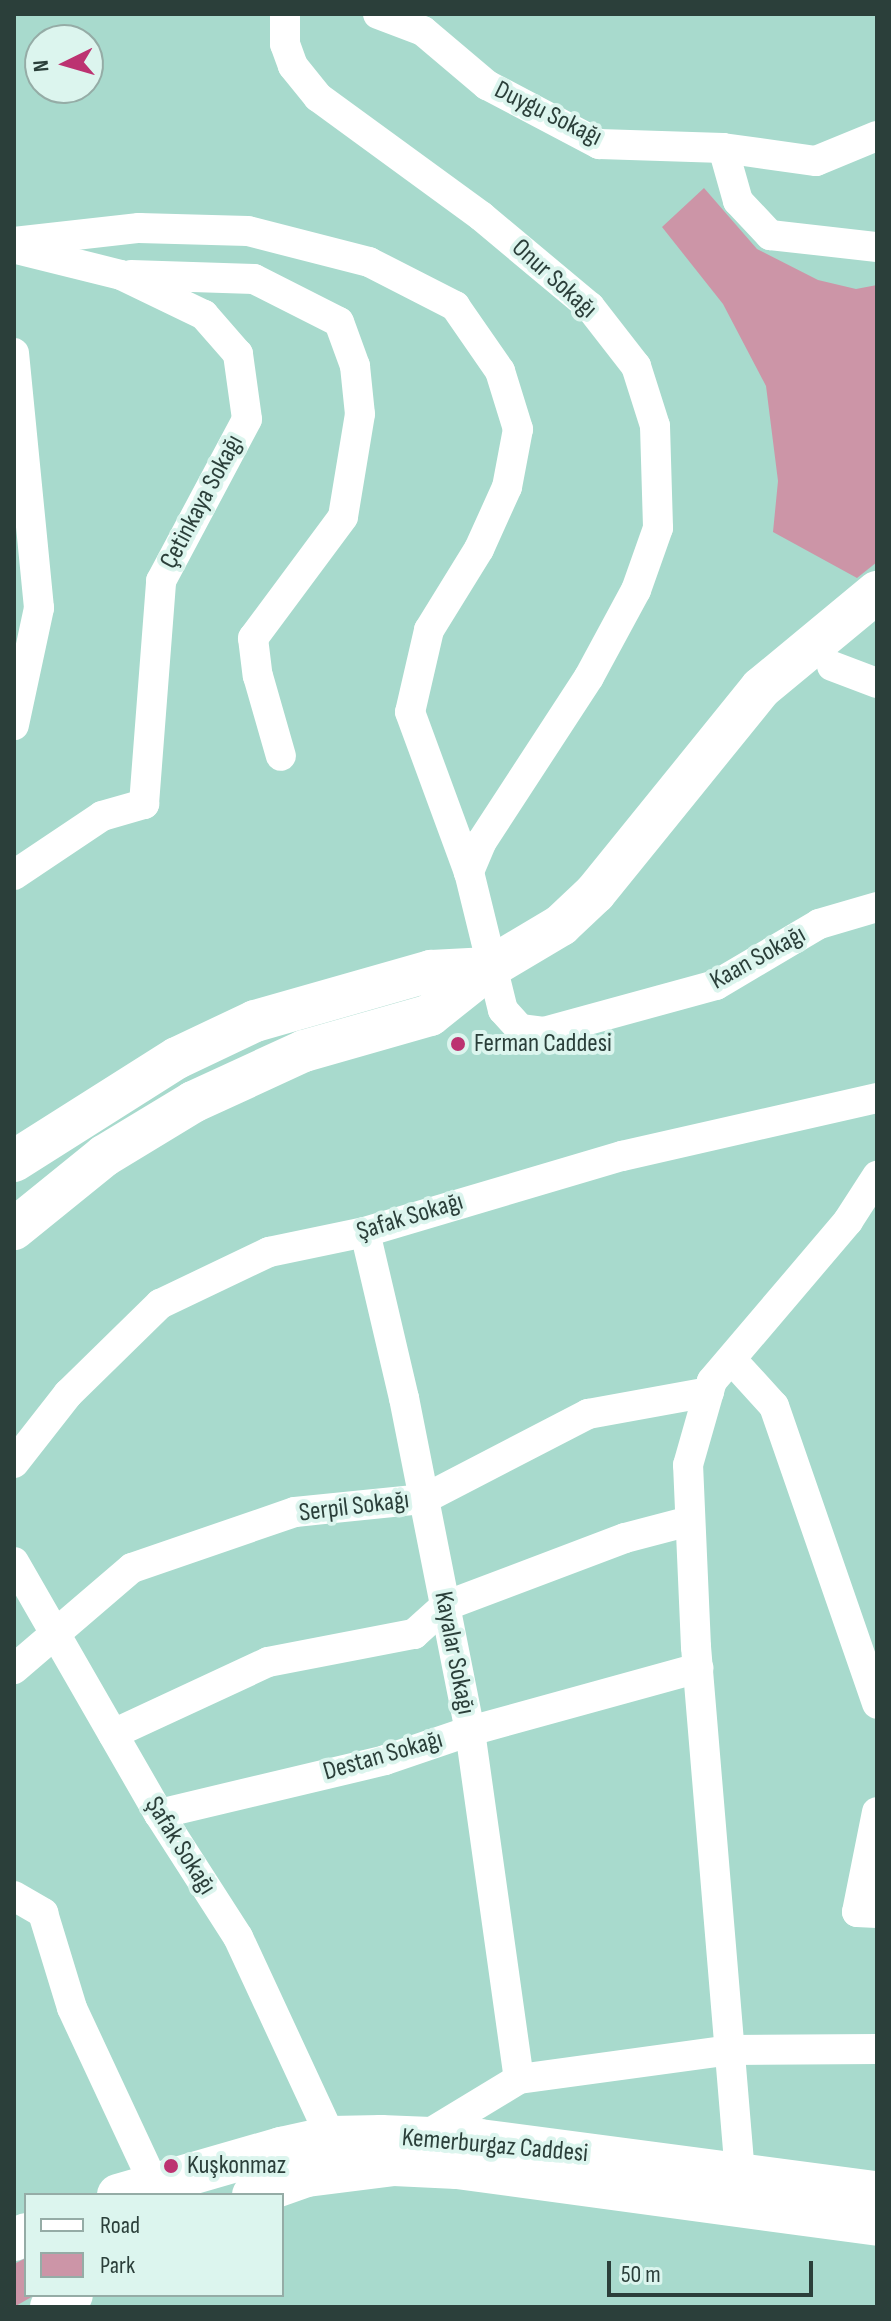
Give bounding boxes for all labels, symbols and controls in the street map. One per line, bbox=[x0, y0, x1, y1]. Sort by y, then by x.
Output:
north arrow bbox=[24, 24, 104, 104]
text: N bbox=[28, 59, 56, 73]
street label: Duygu Sokağı bbox=[489, 75, 607, 153]
street label: Onur Sokağı bbox=[505, 233, 603, 325]
street label: Çetinkaya Sokağı bbox=[154, 430, 250, 574]
street label: Kaan Sokağı bbox=[705, 919, 811, 997]
place label: Ferman Caddesi bbox=[474, 1028, 612, 1060]
marker: Ferman Caddesi bbox=[449, 1035, 467, 1053]
street label: Şafak Sokağı bbox=[353, 1186, 467, 1248]
street label: Serpil Sokağı bbox=[297, 1485, 411, 1529]
street label: Kayalar Sokağı bbox=[427, 1589, 481, 1717]
street label: Destan Sokağı bbox=[320, 1724, 446, 1788]
street label: Şafak Sokağı bbox=[138, 1791, 222, 1901]
street label: Kemerburgaz Caddesi bbox=[401, 2122, 589, 2170]
place label: Kuşkonmaz bbox=[187, 2150, 286, 2182]
marker: Kuşkonmaz bbox=[162, 2157, 180, 2175]
legend bbox=[24, 2193, 284, 2297]
text: Road bbox=[100, 2211, 140, 2240]
scale bar bbox=[611, 2245, 817, 2295]
text: Park bbox=[100, 2251, 135, 2280]
text: 50 m bbox=[621, 2260, 661, 2289]

